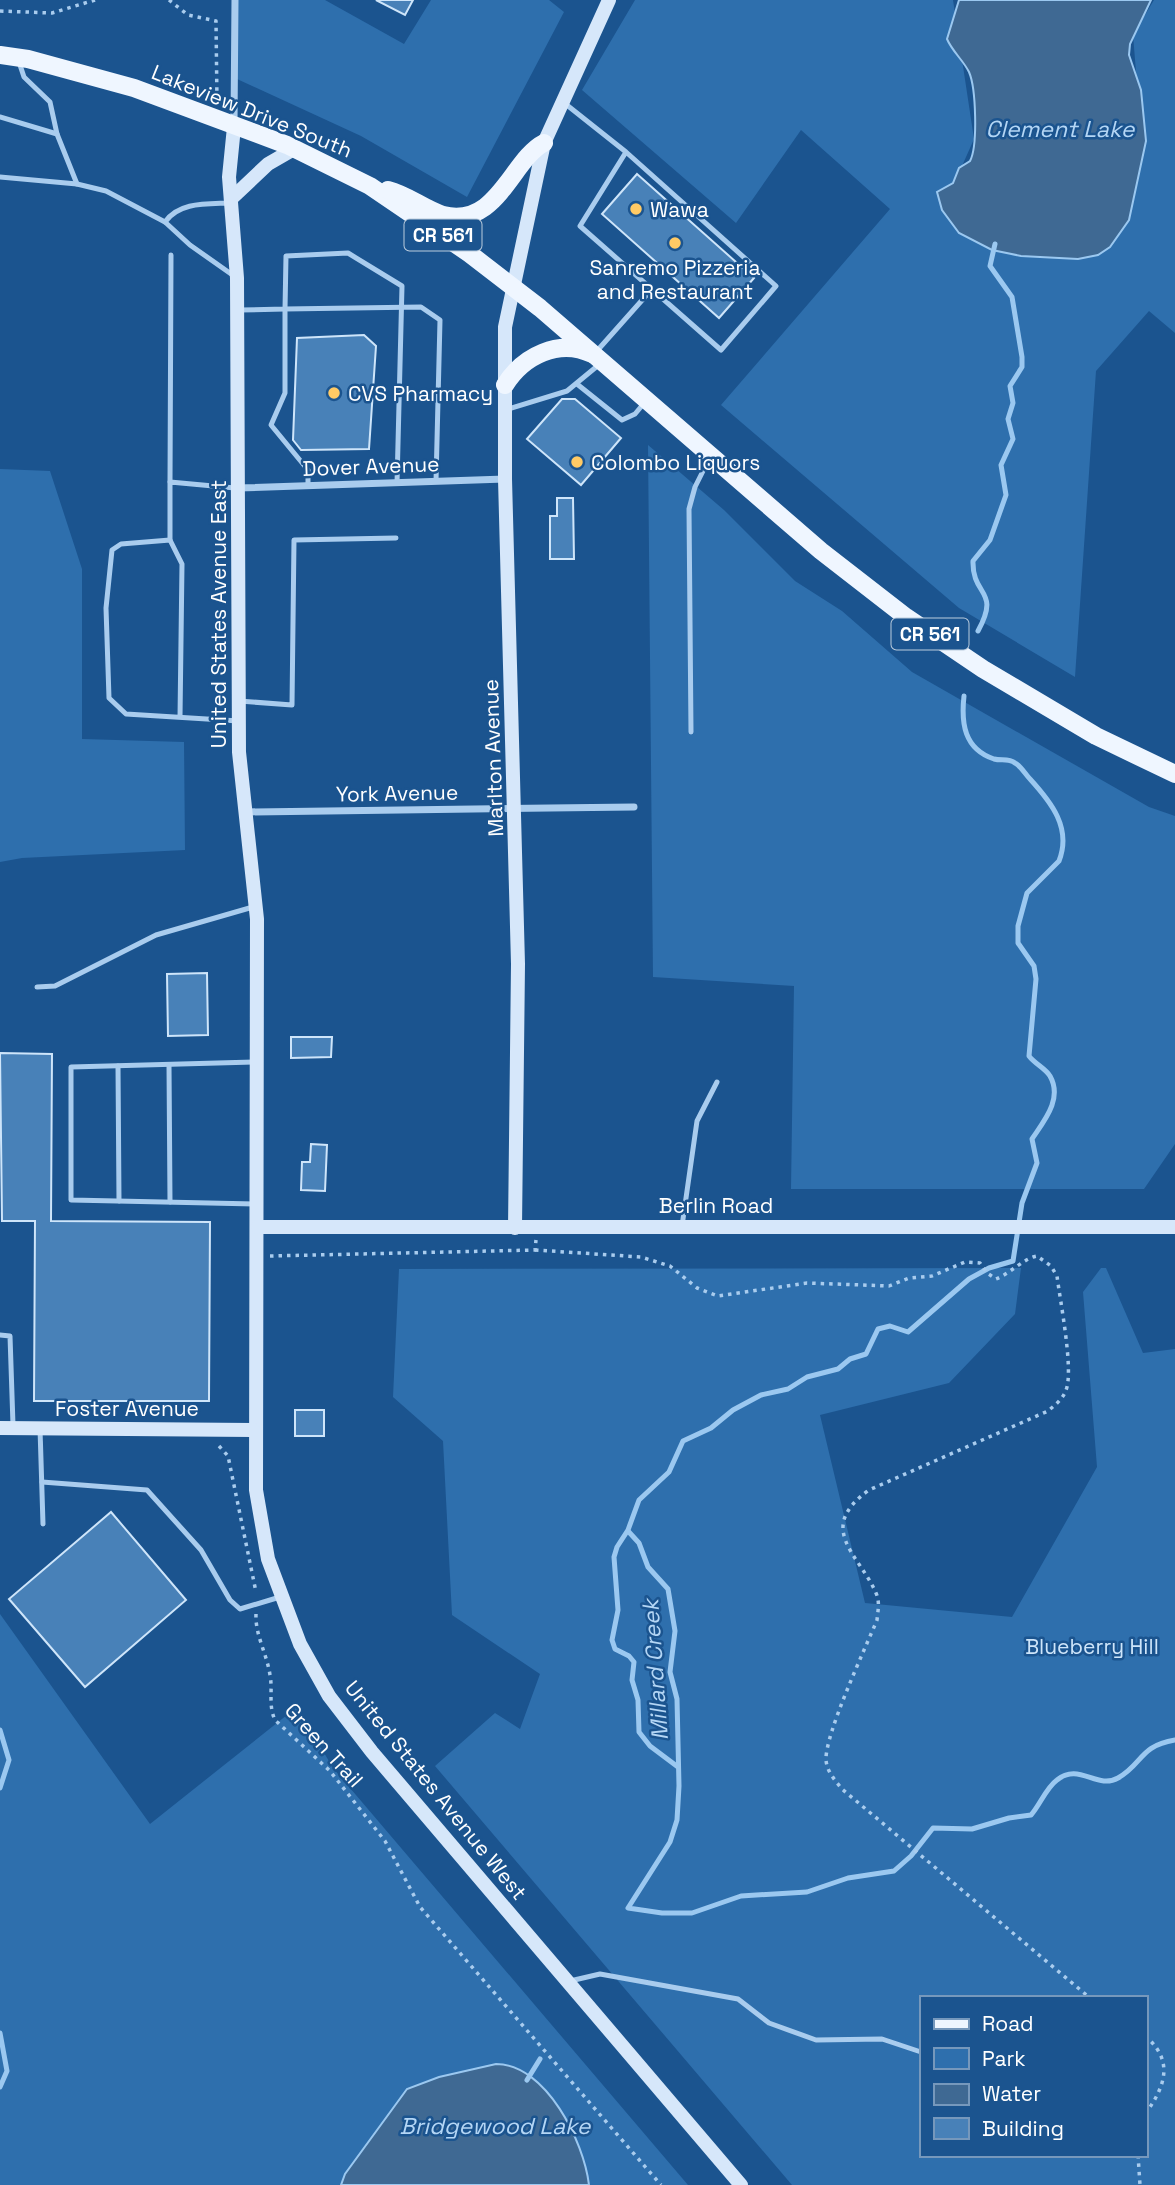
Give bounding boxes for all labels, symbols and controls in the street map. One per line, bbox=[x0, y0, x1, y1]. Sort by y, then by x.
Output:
street label: Lakeview Drive South bbox=[148, 58, 356, 164]
water label: Clement Lake bbox=[986, 114, 1136, 144]
place label: Wawa bbox=[650, 196, 709, 223]
marker: Wawa bbox=[628, 201, 644, 217]
road number: CR 561 bbox=[404, 219, 481, 250]
marker: Sanremo Pizzeria and Restaurant bbox=[667, 235, 683, 251]
place label: Sanremo Pizzeria and Restaurant bbox=[589, 254, 761, 305]
place label: CVS Pharmacy bbox=[348, 380, 493, 407]
marker: CVS Pharmacy bbox=[326, 385, 342, 401]
place label: Colombo Liquors bbox=[591, 449, 760, 476]
street label: Dover Avenue bbox=[302, 450, 440, 482]
marker: Colombo Liquors bbox=[569, 454, 585, 470]
street label: United States Avenue East bbox=[205, 480, 232, 748]
road number: CR 561 bbox=[892, 618, 968, 650]
street label: Marlton Avenue bbox=[477, 679, 509, 837]
street label: York Avenue bbox=[336, 778, 458, 808]
street label: Berlin Road bbox=[659, 1192, 773, 1219]
street label: Foster Avenue bbox=[55, 1395, 199, 1422]
water label: Millard Creek bbox=[635, 1596, 675, 1742]
park label: Blueberry Hill bbox=[1025, 1633, 1159, 1660]
street label: United States Avenue West bbox=[339, 1675, 533, 1905]
street label: Green Trail bbox=[279, 1697, 369, 1793]
legend bbox=[920, 1996, 1147, 2157]
text: Road bbox=[982, 2010, 1034, 2037]
text: Park bbox=[982, 2045, 1026, 2072]
text: Water bbox=[982, 2080, 1041, 2107]
water label: Bridgewood Lake bbox=[400, 2111, 592, 2141]
text: Building bbox=[982, 2115, 1064, 2142]

